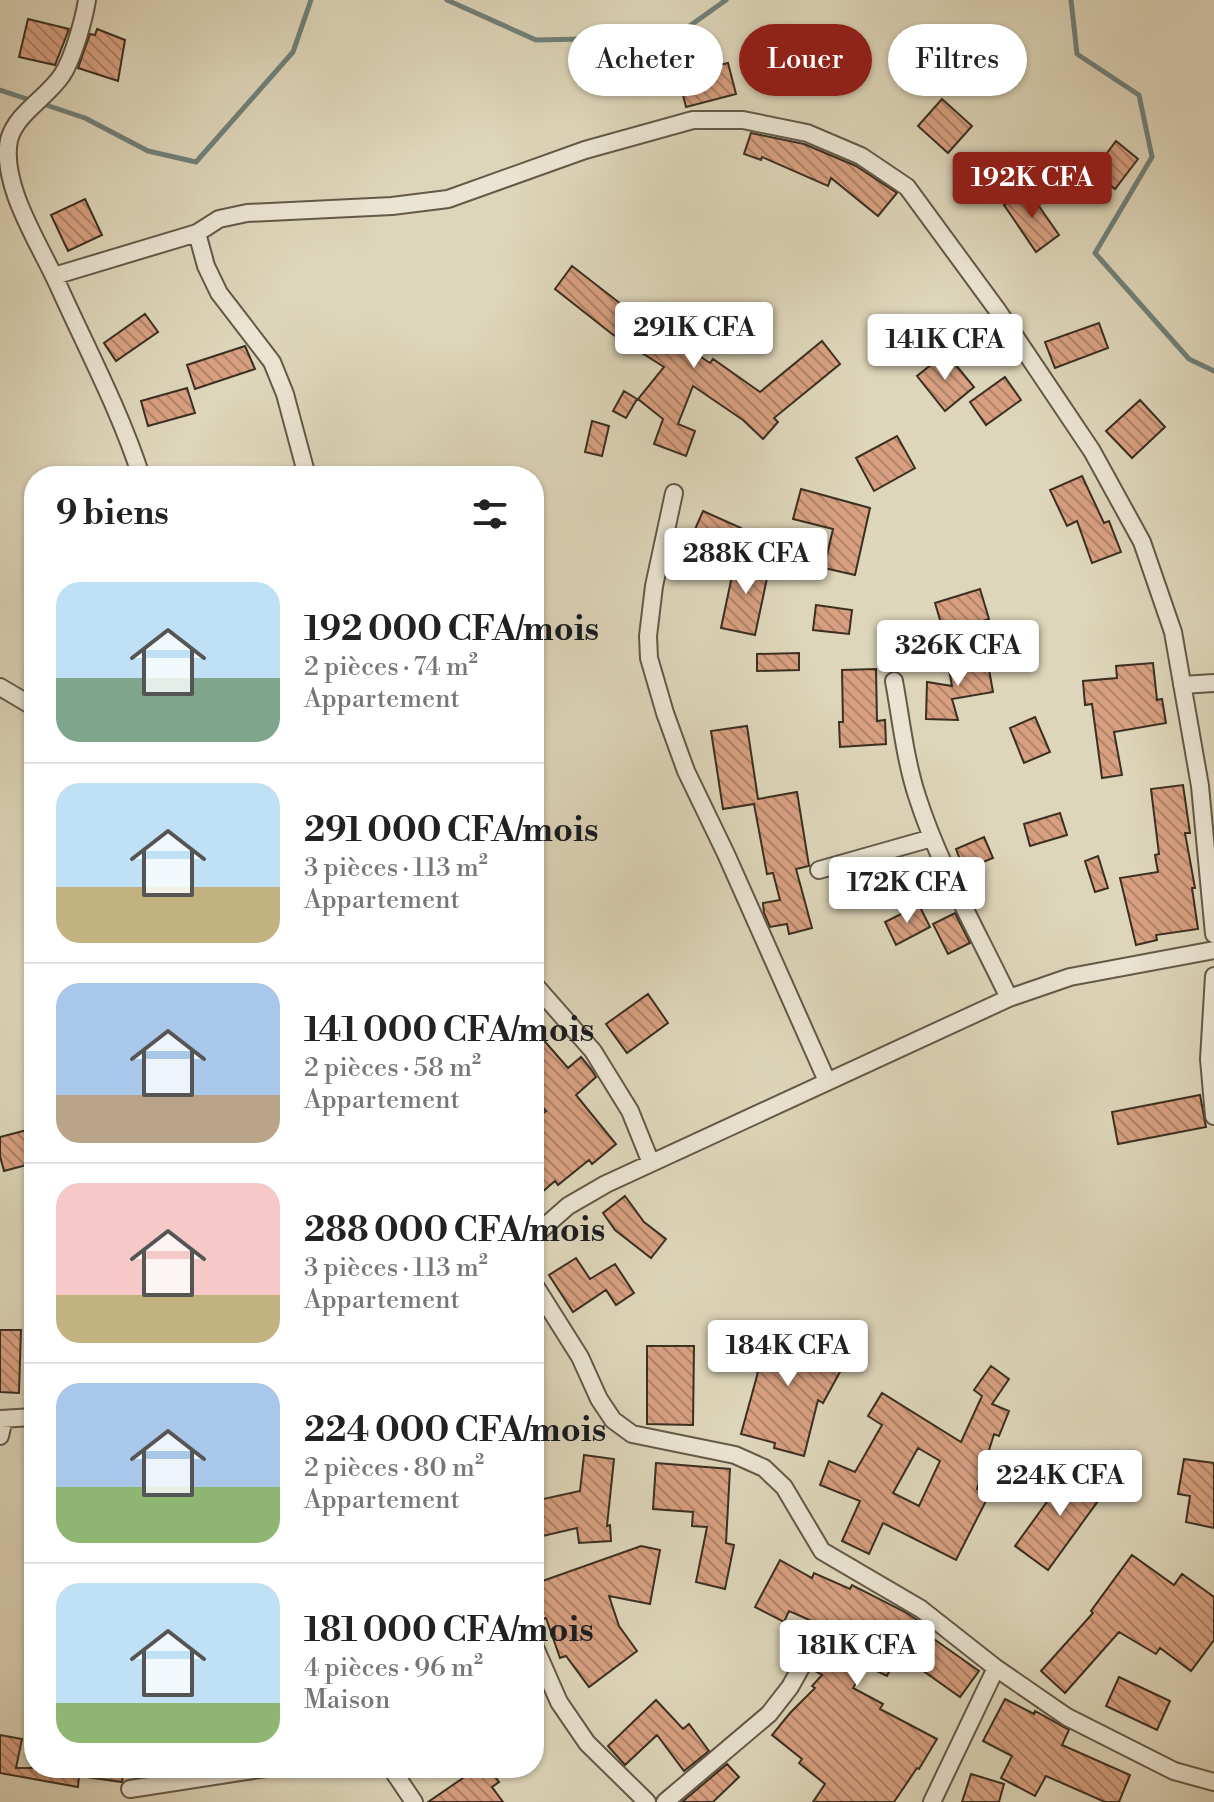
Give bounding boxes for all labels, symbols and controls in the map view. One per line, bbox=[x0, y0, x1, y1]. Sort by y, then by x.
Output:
chip: Acheter bbox=[568, 24, 723, 96]
chip: Louer bbox=[739, 24, 872, 96]
chip: Filtres bbox=[888, 24, 1027, 96]
pin: 192K CFA bbox=[949, 152, 1115, 220]
text: 192K CFA bbox=[971, 162, 1093, 194]
pin: 291K CFA bbox=[611, 302, 777, 370]
text: 291K CFA bbox=[633, 312, 755, 344]
pin: 141K CFA bbox=[862, 314, 1028, 382]
text: 141K CFA bbox=[886, 324, 1004, 356]
icon: filters bbox=[468, 492, 512, 536]
text: 9 biens bbox=[56, 493, 169, 535]
pin: 288K CFA bbox=[663, 528, 829, 596]
text: 288K CFA bbox=[682, 538, 810, 570]
text: 192 000 CFA/mois bbox=[304, 609, 599, 651]
icon: home bbox=[120, 614, 216, 710]
pin: 326K CFA bbox=[875, 620, 1041, 688]
text: 326K CFA bbox=[895, 630, 1021, 662]
text: 2 pièces · 74 m² bbox=[304, 651, 478, 683]
text: Appartement bbox=[304, 683, 460, 715]
text: 291 000 CFA/mois bbox=[304, 810, 598, 852]
icon: home bbox=[120, 815, 216, 911]
text: 3 pièces · 113 m² bbox=[304, 852, 488, 884]
pin: 172K CFA bbox=[824, 857, 990, 925]
text: 172K CFA bbox=[847, 867, 967, 899]
text: Appartement bbox=[304, 884, 460, 916]
text: 141 000 CFA/mois bbox=[304, 1010, 594, 1052]
icon: home bbox=[120, 1015, 216, 1111]
text: 2 pièces · 58 m² bbox=[304, 1052, 481, 1084]
text: Appartement bbox=[304, 1084, 460, 1116]
text: 288 000 CFA/mois bbox=[304, 1210, 605, 1252]
icon: home bbox=[120, 1215, 216, 1311]
text: 3 pièces · 113 m² bbox=[304, 1252, 488, 1284]
text: Appartement bbox=[304, 1284, 460, 1316]
pin: 184K CFA bbox=[705, 1320, 871, 1388]
text: 184K CFA bbox=[726, 1330, 850, 1362]
text: 224 000 CFA/mois bbox=[304, 1410, 606, 1452]
icon: home bbox=[120, 1415, 216, 1511]
pin: 224K CFA bbox=[977, 1450, 1143, 1518]
text: 2 pièces · 80 m² bbox=[304, 1452, 484, 1484]
text: 224K CFA bbox=[996, 1460, 1124, 1492]
text: Appartement bbox=[304, 1484, 460, 1516]
text: 181 000 CFA/mois bbox=[304, 1610, 594, 1652]
icon: home bbox=[120, 1615, 216, 1711]
pin: 181K CFA bbox=[774, 1620, 940, 1688]
text: 181K CFA bbox=[798, 1630, 916, 1662]
text: 4 pièces · 96 m² bbox=[304, 1652, 483, 1684]
text: Maison bbox=[304, 1684, 390, 1716]

